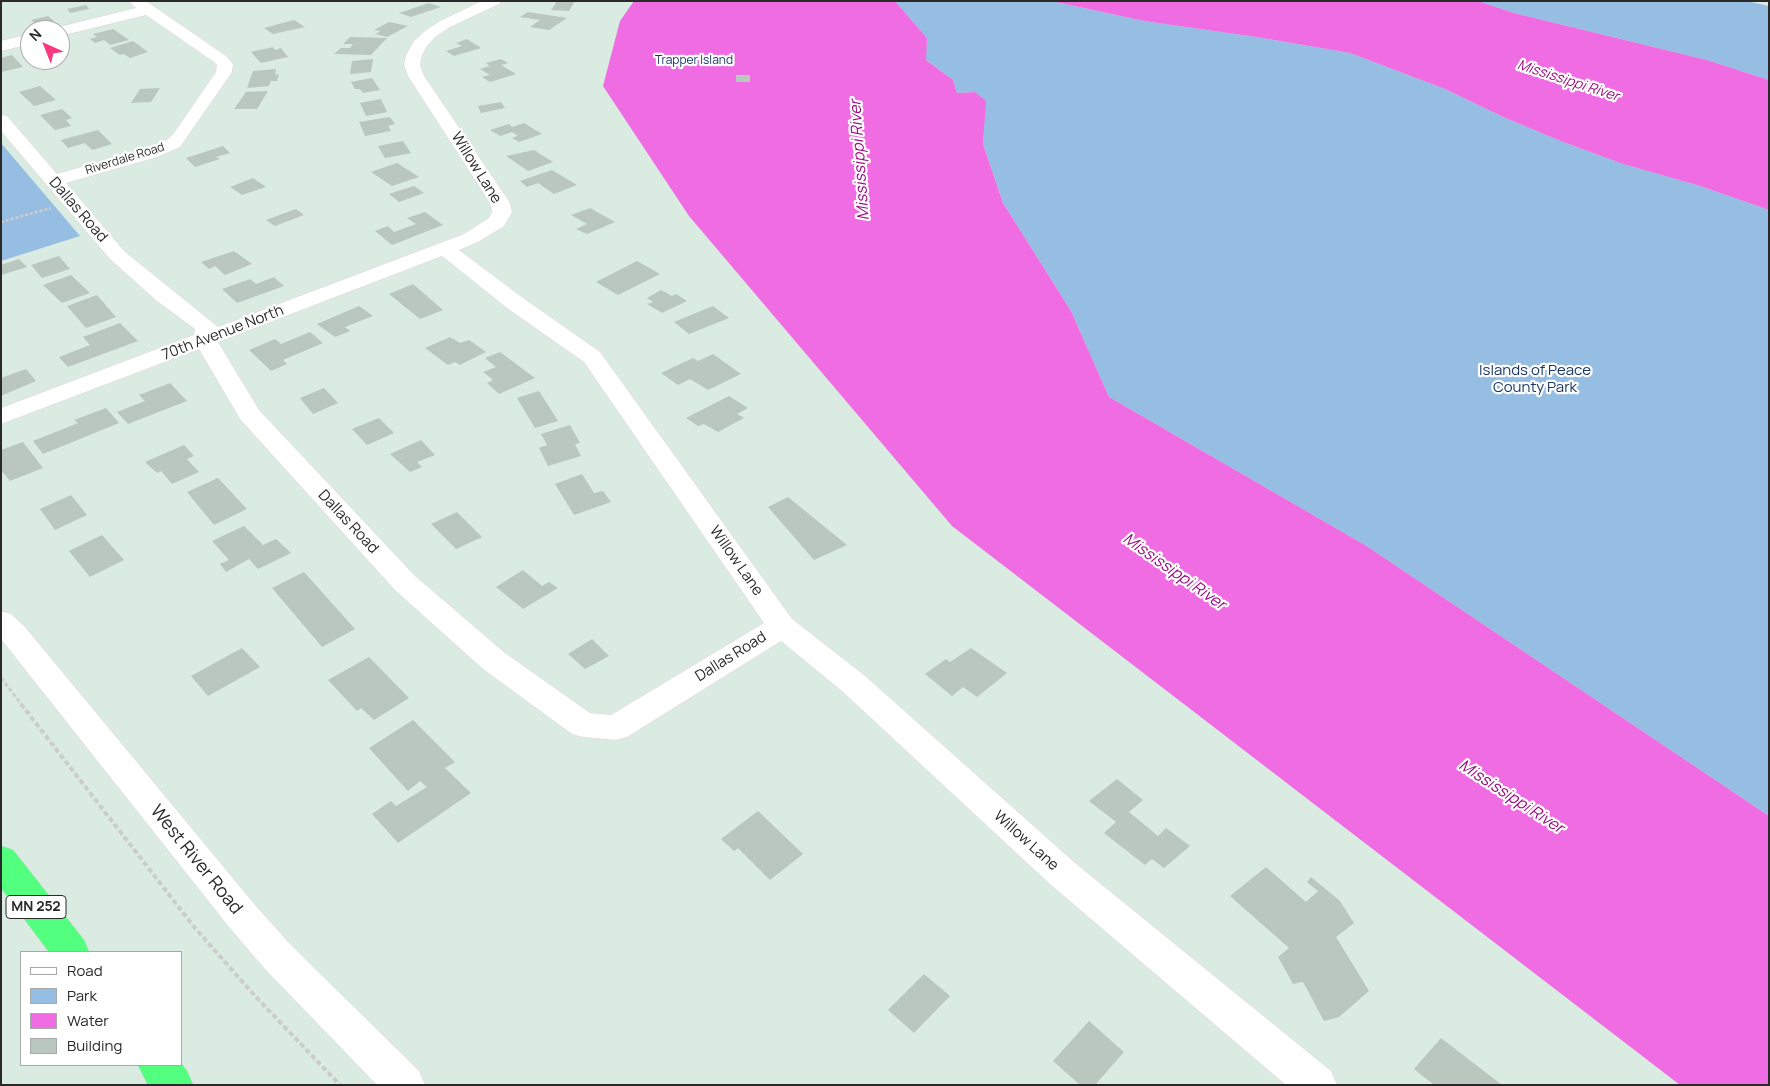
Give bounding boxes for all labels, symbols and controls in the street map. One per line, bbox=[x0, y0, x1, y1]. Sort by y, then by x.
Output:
north arrow bbox=[20, 20, 70, 70]
text: N bbox=[25, 24, 45, 45]
park label: Trapper Island bbox=[655, 54, 733, 68]
water label: Mississippi River bbox=[1515, 57, 1621, 105]
water label: Mississippi River bbox=[846, 99, 874, 221]
street label: Willow Lane bbox=[447, 129, 505, 207]
street label: Riverdale Road bbox=[84, 140, 166, 178]
street label: Dallas Road bbox=[45, 174, 111, 246]
street label: 70th Avenue North bbox=[160, 302, 286, 364]
park label: Islands of Peace County Park bbox=[1479, 362, 1591, 397]
street label: Dallas Road bbox=[314, 487, 382, 557]
street label: Willow Lane bbox=[705, 523, 767, 599]
water label: Mississippi River bbox=[1119, 529, 1229, 615]
street label: Dallas Road bbox=[692, 628, 770, 686]
water label: Mississippi River bbox=[1455, 756, 1567, 838]
street label: West River Road bbox=[145, 801, 247, 919]
street label: Willow Lane bbox=[990, 807, 1062, 875]
road number: MN 252 bbox=[6, 896, 66, 919]
legend bbox=[20, 951, 182, 1066]
text: Road bbox=[67, 960, 103, 981]
text: Park bbox=[67, 985, 97, 1006]
text: Water bbox=[67, 1010, 109, 1031]
text: Building bbox=[67, 1035, 122, 1056]

